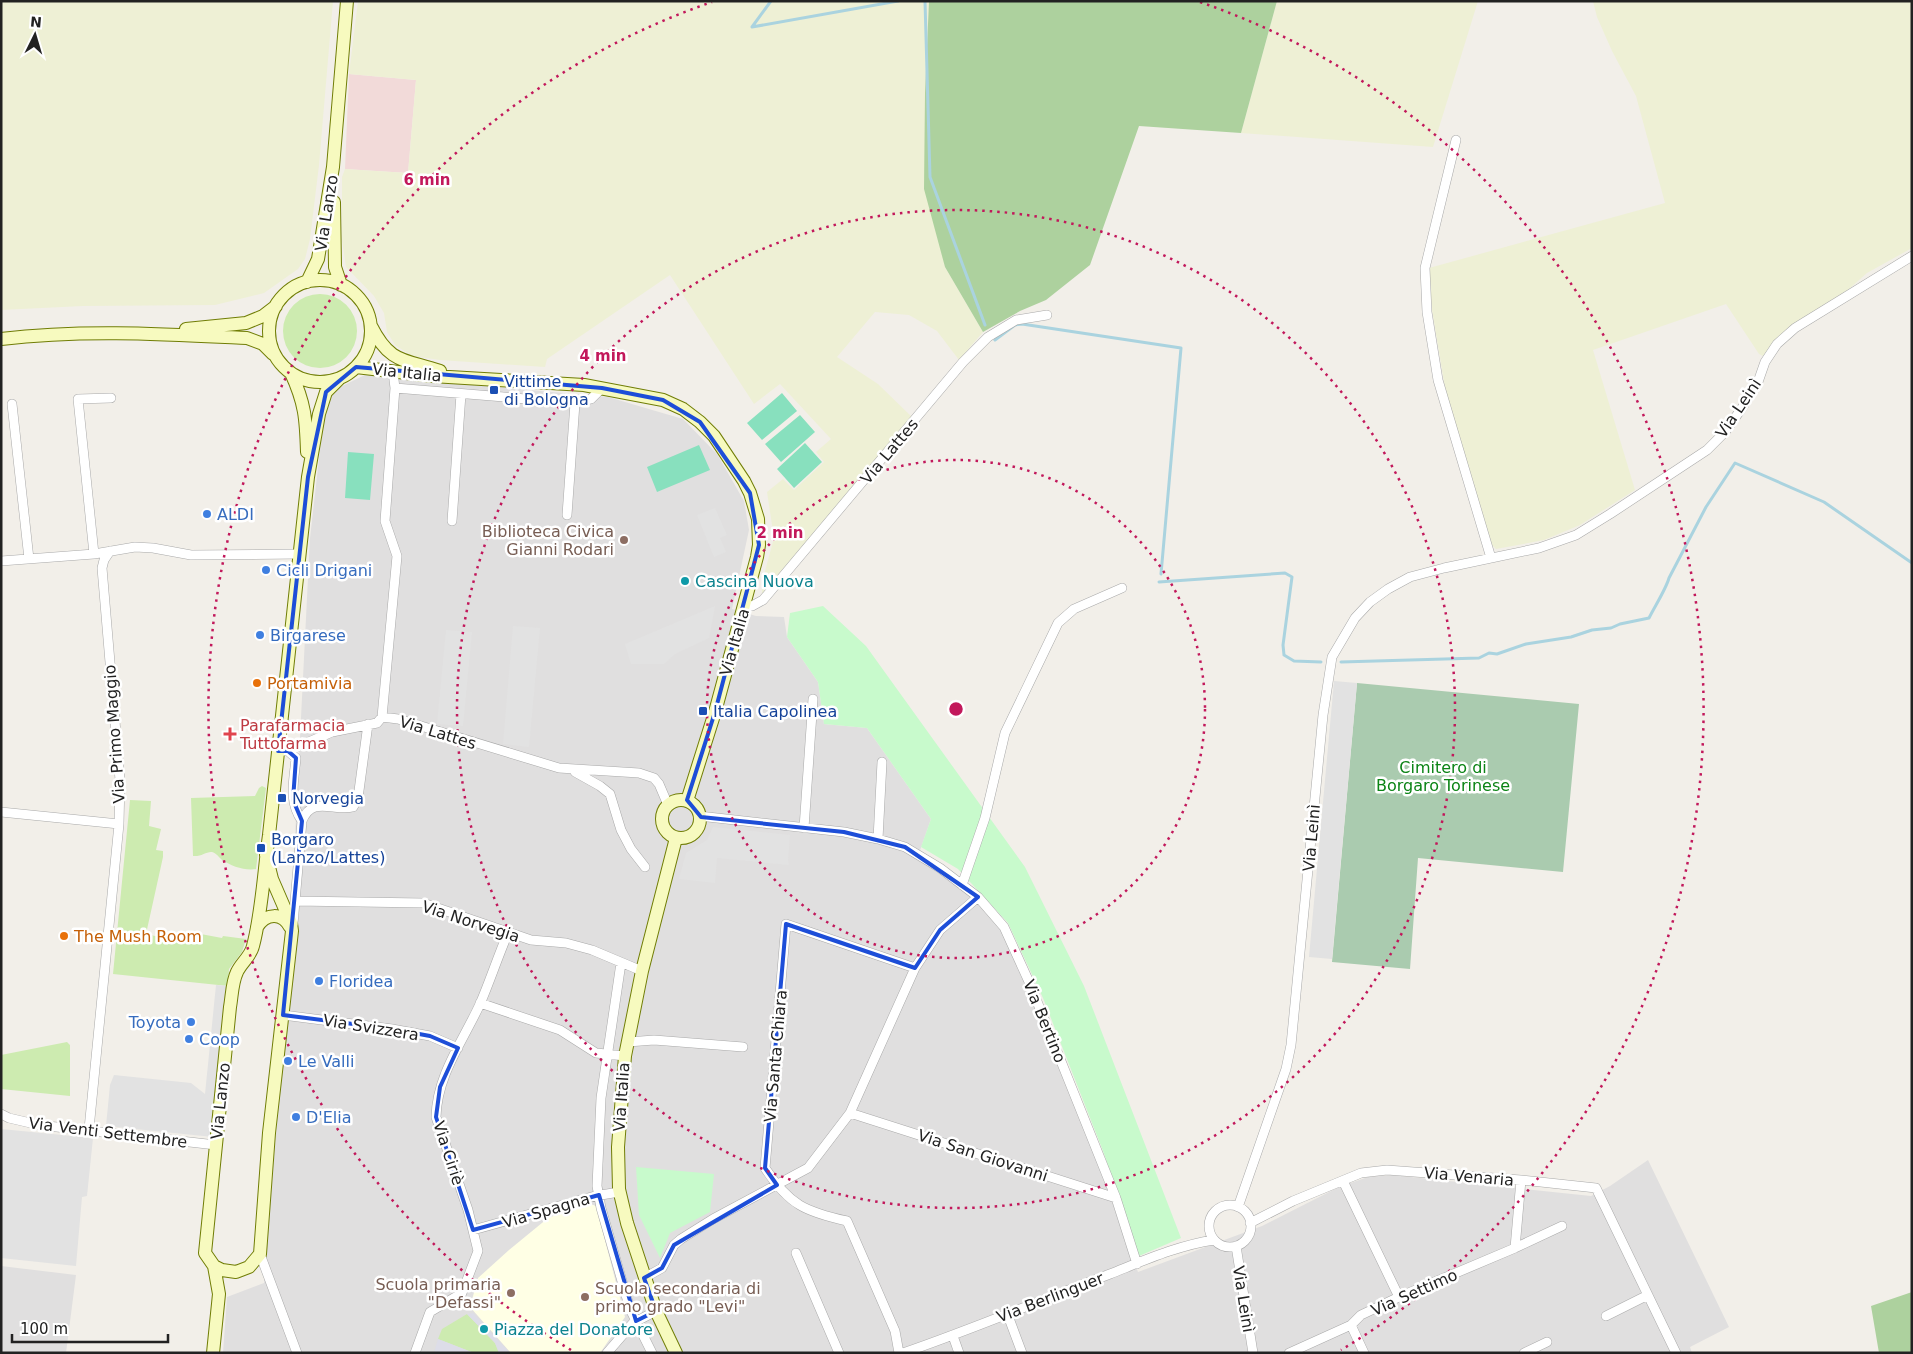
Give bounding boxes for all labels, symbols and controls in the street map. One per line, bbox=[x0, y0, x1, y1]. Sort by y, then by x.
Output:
north arrow bbox=[10, 10, 60, 60]
text: N bbox=[30, 14, 43, 31]
text: 6 min bbox=[403, 171, 451, 189]
street label: Via Lanzo bbox=[311, 174, 342, 253]
text: 4 min bbox=[579, 347, 627, 365]
street label: Via Italia bbox=[371, 359, 442, 386]
place label: Vittime di Bologna bbox=[504, 372, 589, 409]
street label: Via Leinì bbox=[1712, 375, 1765, 442]
marker: Vittime di Bologna bbox=[488, 384, 500, 396]
street label: Via Lattes bbox=[857, 415, 922, 488]
place label: ALDI bbox=[217, 505, 254, 524]
marker: ALDI bbox=[201, 508, 213, 520]
place label: Biblioteca Civica Gianni Rodari bbox=[482, 522, 614, 559]
text: 2 min bbox=[756, 524, 804, 542]
marker: Biblioteca Civica Gianni Rodari bbox=[618, 534, 630, 546]
place label: Cicli Drigani bbox=[276, 561, 372, 580]
marker: Cicli Drigani bbox=[260, 564, 272, 576]
place label: Cascina Nuova bbox=[695, 572, 814, 591]
marker: Cascina Nuova bbox=[679, 575, 691, 587]
street label: Via Italia bbox=[716, 606, 753, 678]
place label: Birgarese bbox=[270, 626, 346, 645]
marker: Birgarese bbox=[254, 629, 266, 641]
street label: Via Primo Maggio bbox=[100, 664, 129, 804]
place label: Portamivia bbox=[267, 674, 352, 693]
marker: Portamivia bbox=[251, 677, 263, 689]
centre of rings bbox=[947, 700, 965, 718]
place label: Italia Capolinea bbox=[713, 702, 837, 721]
marker: Italia Capolinea bbox=[697, 705, 709, 717]
street label: Via Lattes bbox=[397, 712, 479, 753]
place label: Parafarmacia Tuttofarma bbox=[239, 716, 345, 753]
marker: Parafarmacia Tuttofarma bbox=[224, 728, 236, 740]
park label: Cimitero di Borgaro Torinese bbox=[1376, 758, 1510, 795]
place label: Norvegia bbox=[292, 789, 364, 808]
marker: Norvegia bbox=[276, 792, 288, 804]
street label: Via Leinì bbox=[1299, 804, 1324, 872]
place label: Borgaro (Lanzo/Lattes) bbox=[271, 830, 385, 867]
marker: Borgaro (Lanzo/Lattes) bbox=[255, 842, 267, 854]
street label: Via Norvegia bbox=[419, 897, 522, 946]
place label: The Mush Room bbox=[73, 927, 202, 946]
marker: The Mush Room bbox=[58, 930, 70, 942]
place label: Floridea bbox=[329, 972, 393, 991]
marker: Floridea bbox=[313, 975, 325, 987]
street label: Via Bertino bbox=[1019, 977, 1070, 1066]
street label: Via Santa Chiara bbox=[760, 989, 791, 1123]
street label: Via Svizzera bbox=[322, 1011, 420, 1044]
place label: Toyota bbox=[128, 1013, 181, 1032]
marker: Toyota bbox=[185, 1016, 197, 1028]
place label: Coop bbox=[199, 1030, 240, 1049]
marker: Coop bbox=[183, 1033, 195, 1045]
place label: Le Valli bbox=[298, 1052, 354, 1071]
marker: Le Valli bbox=[282, 1055, 294, 1067]
street label: Via Lanzo bbox=[207, 1062, 234, 1140]
street label: Via Italia bbox=[610, 1062, 633, 1132]
place label: D'Elia bbox=[306, 1108, 352, 1127]
marker: D'Elia bbox=[290, 1111, 302, 1123]
street label: Via Venti Settembre bbox=[28, 1113, 188, 1152]
street label: Via Ciriè bbox=[429, 1119, 468, 1188]
street label: Via San Giovanni bbox=[915, 1125, 1050, 1185]
street label: Via Venaria bbox=[1423, 1163, 1515, 1190]
street label: Via Spagna bbox=[500, 1189, 592, 1232]
street label: Via Leinì bbox=[1229, 1264, 1258, 1334]
street label: Via Settimo bbox=[1368, 1265, 1460, 1320]
street label: Via Berlinguer bbox=[994, 1268, 1107, 1327]
place label: Scuola primaria "Defassi" bbox=[375, 1275, 501, 1312]
place label: Scuola secondaria di primo grado "Levi" bbox=[595, 1279, 761, 1316]
marker: Scuola primaria "Defassi" bbox=[505, 1287, 517, 1299]
marker: Scuola secondaria di primo grado "Levi" bbox=[579, 1291, 591, 1303]
scale bar bbox=[12, 1312, 169, 1344]
text: 100 m bbox=[20, 1320, 68, 1338]
place label: Piazza del Donatore bbox=[494, 1320, 653, 1339]
marker: Piazza del Donatore bbox=[478, 1323, 490, 1335]

